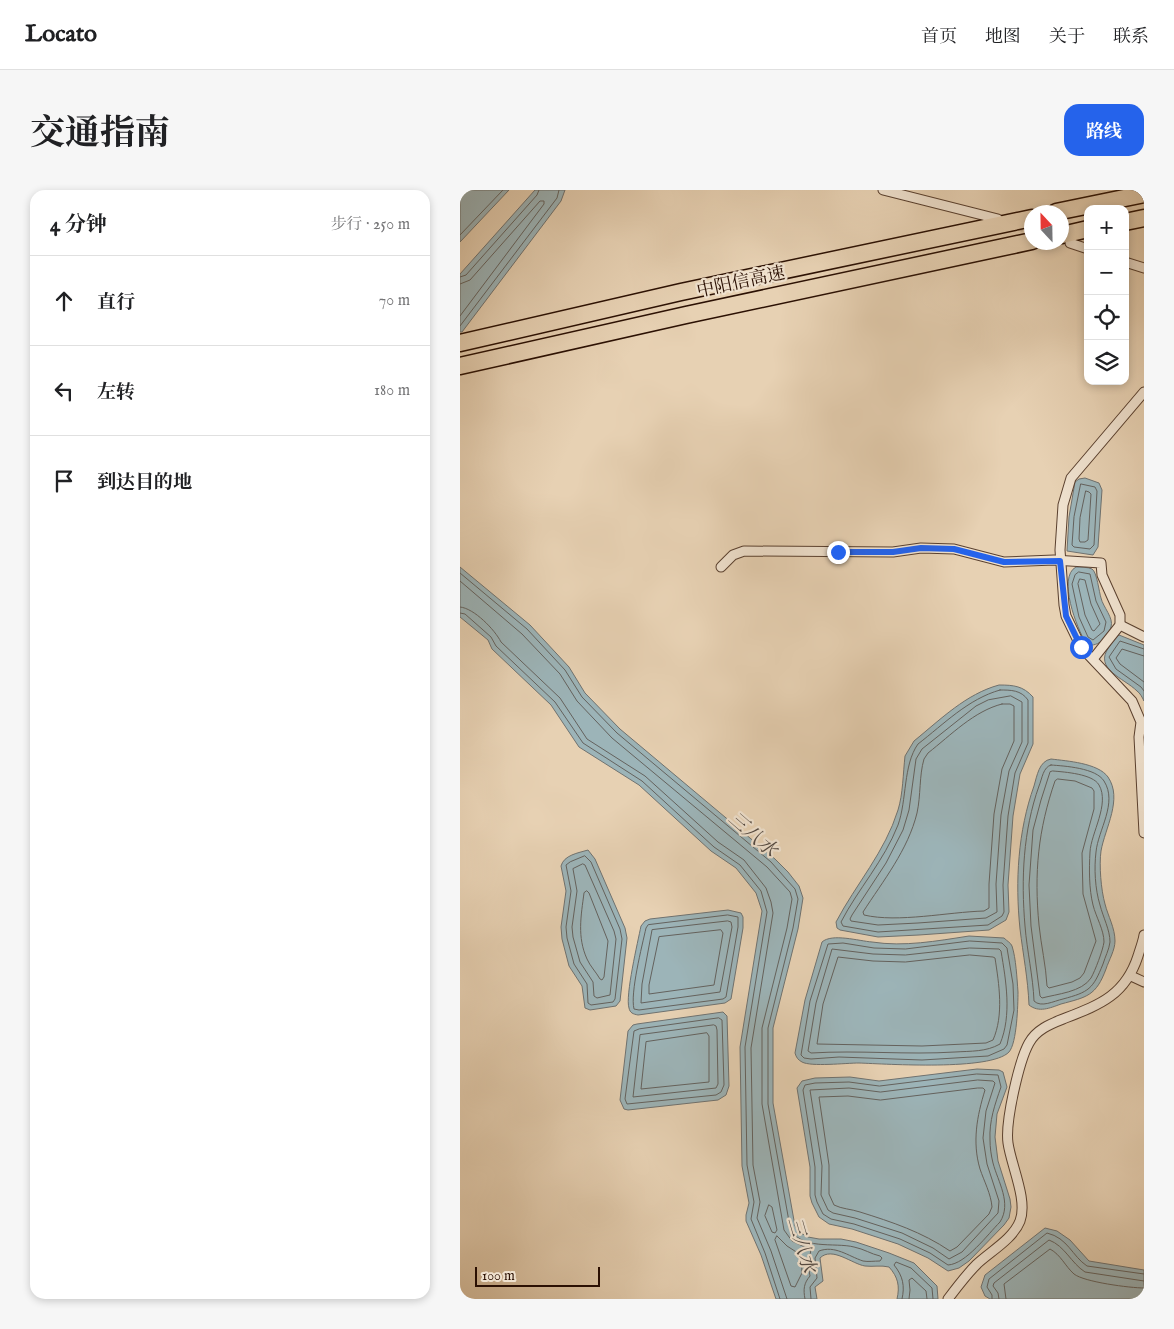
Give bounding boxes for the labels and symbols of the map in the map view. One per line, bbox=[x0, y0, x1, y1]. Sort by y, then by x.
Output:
north arrow bbox=[1024, 205, 1069, 250]
street label: 中阳信高速 bbox=[695, 262, 787, 304]
route end bbox=[827, 541, 850, 564]
route start bbox=[1070, 636, 1093, 659]
water label: 三八水 bbox=[723, 807, 783, 864]
water label: 三八水 bbox=[782, 1214, 821, 1278]
scale bar bbox=[475, 1264, 600, 1287]

